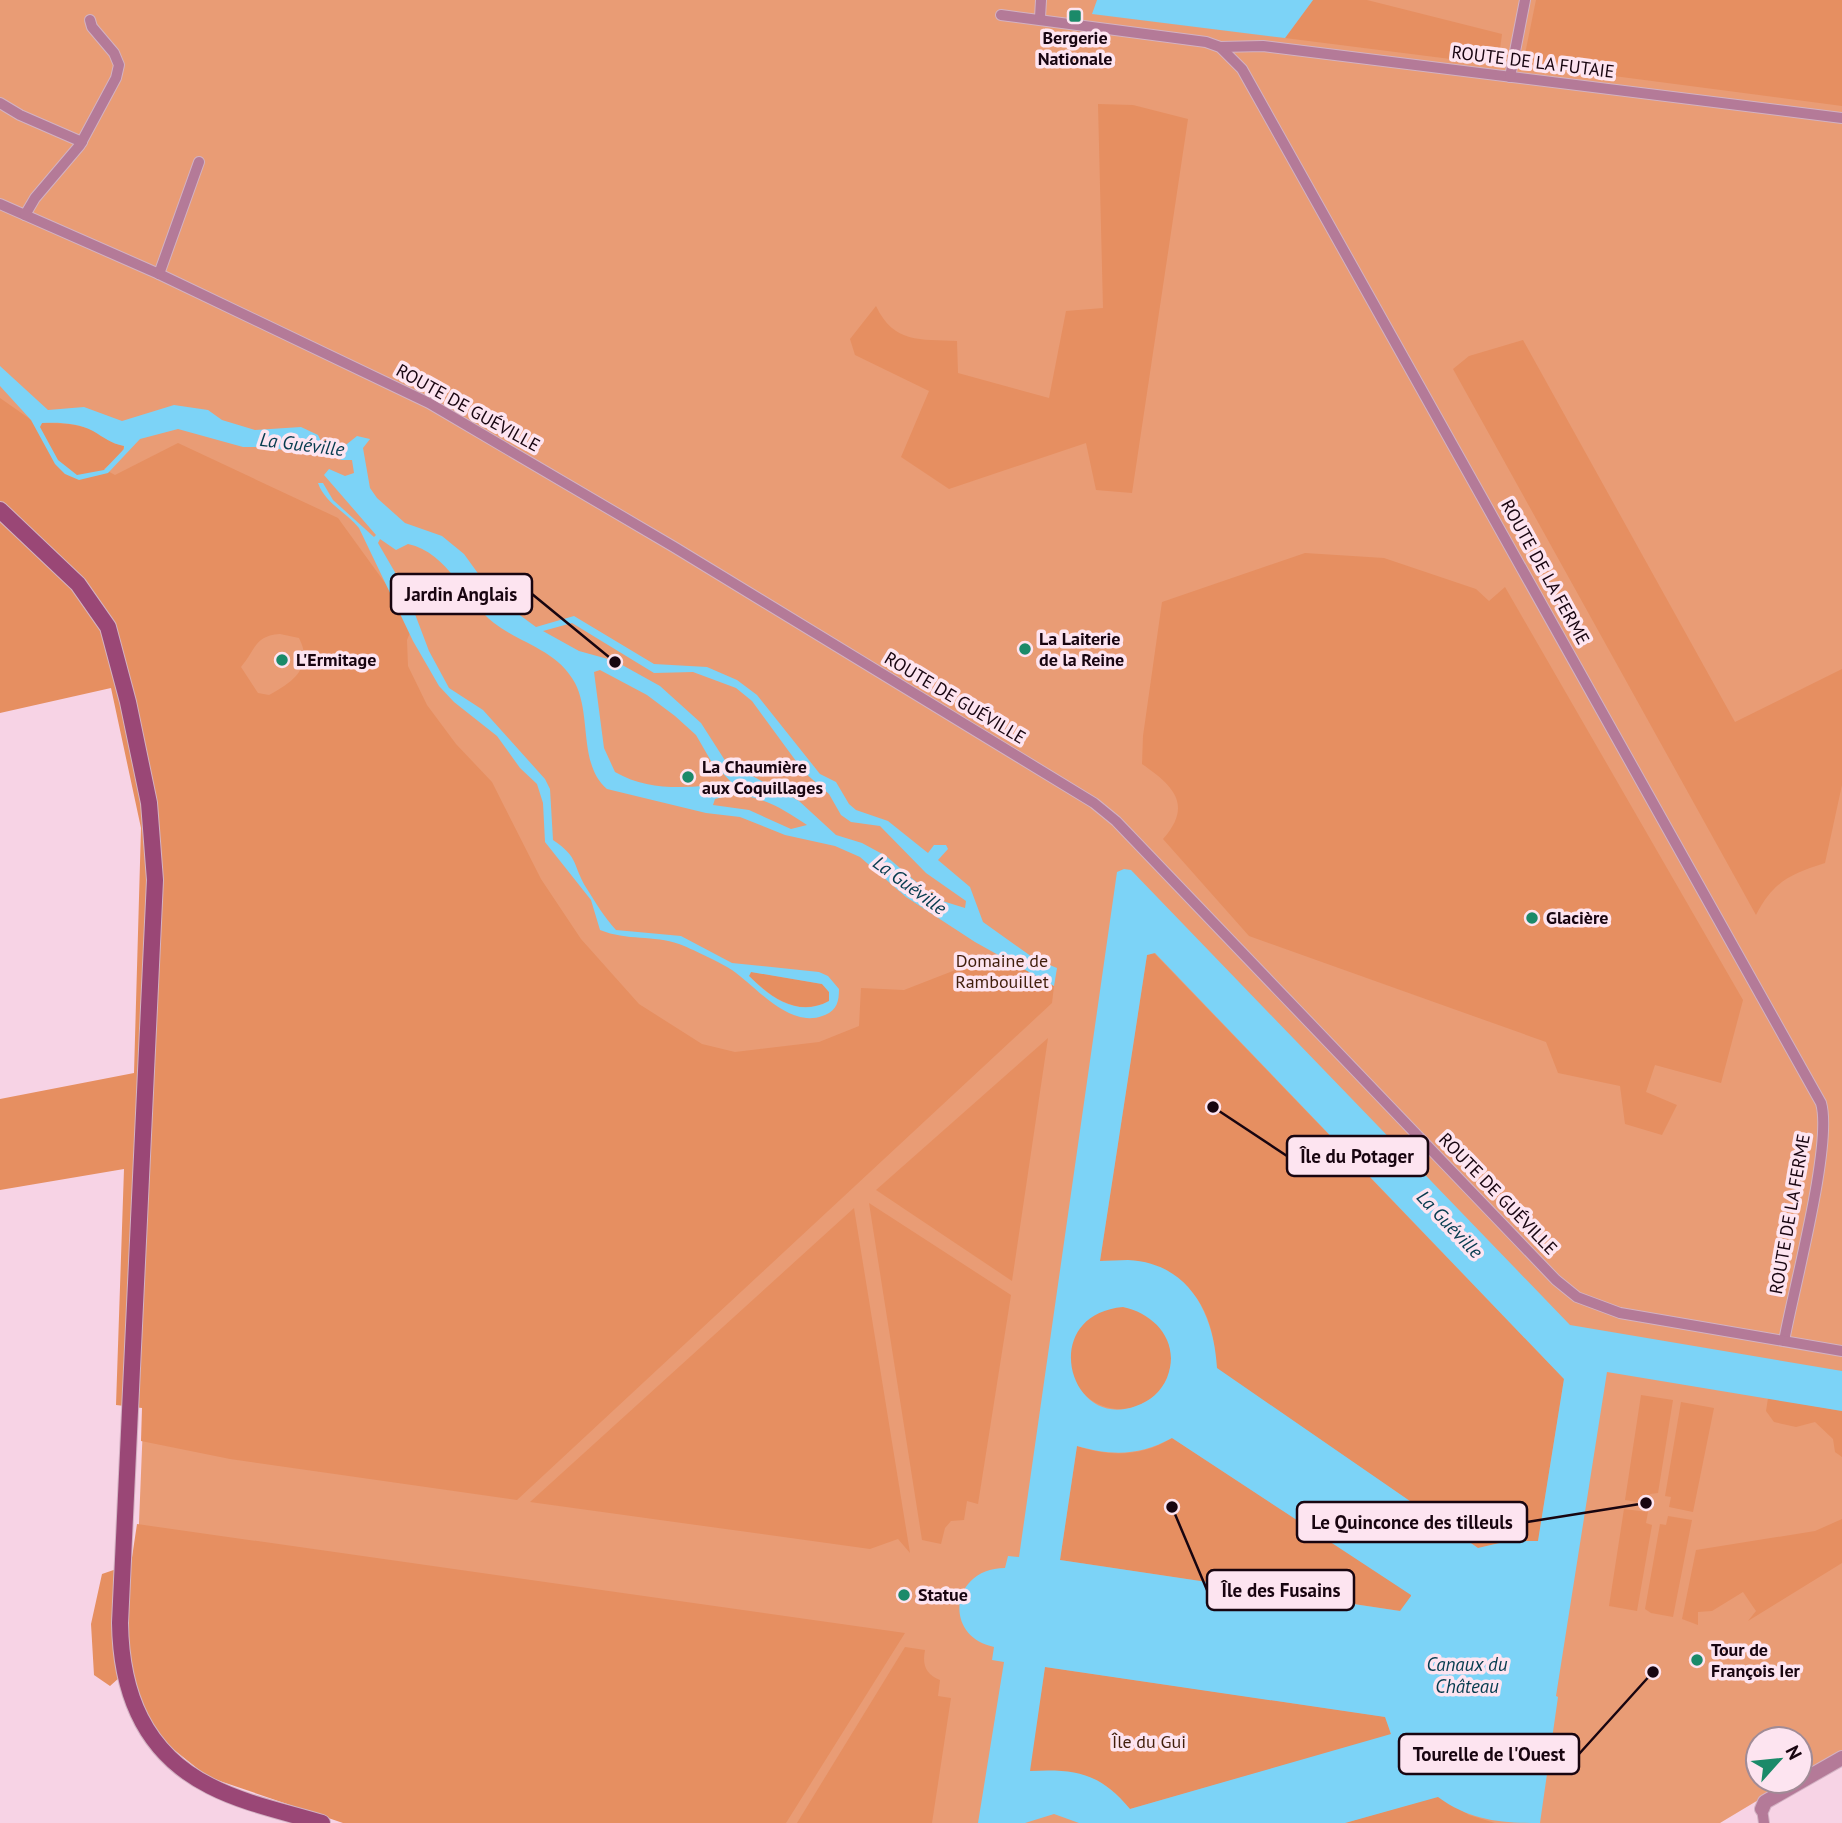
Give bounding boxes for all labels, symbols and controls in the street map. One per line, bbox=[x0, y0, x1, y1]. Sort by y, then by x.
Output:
marker: Bergerie Nationale bbox=[1067, 8, 1083, 24]
place label: Bergerie Nationale bbox=[1038, 26, 1112, 70]
street label: ROUTE DE LA FUTAIE bbox=[1450, 40, 1616, 83]
street label: ROUTE DE GUÉVILLE bbox=[392, 359, 544, 457]
water label: La Guéville bbox=[258, 427, 346, 461]
street label: ROUTE DE LA FERME bbox=[1496, 495, 1595, 648]
callout: Jardin Anglais bbox=[391, 574, 532, 614]
text: Jardin Anglais bbox=[404, 582, 517, 606]
place label: La Laiterie de la Reine bbox=[1039, 627, 1124, 671]
marker: La Laiterie de la Reine bbox=[1017, 641, 1033, 657]
street label: ROUTE DE GUÉVILLE bbox=[880, 646, 1030, 749]
place label: L'Ermitage bbox=[296, 648, 376, 671]
marker: L'Ermitage bbox=[274, 652, 290, 668]
place label: La Chaumière aux Coquillages bbox=[702, 755, 823, 799]
marker: La Chaumière aux Coquillages bbox=[680, 769, 696, 785]
water label: La Guéville bbox=[869, 850, 952, 920]
place label: Glacière bbox=[1546, 906, 1608, 929]
marker: Glacière bbox=[1524, 910, 1540, 926]
park label: Domaine de Rambouillet bbox=[955, 949, 1049, 993]
street label: ROUTE DE GUÉVILLE bbox=[1434, 1128, 1562, 1259]
street label: ROUTE DE LA FERME bbox=[1764, 1132, 1815, 1296]
callout: Île du Potager bbox=[1287, 1136, 1428, 1176]
text: Île du Potager bbox=[1299, 1144, 1414, 1168]
water label: La Guéville bbox=[1412, 1185, 1488, 1263]
callout: Le Quinconce des tilleuls bbox=[1297, 1502, 1527, 1542]
text: Le Quinconce des tilleuls bbox=[1311, 1510, 1513, 1534]
callout: Île des Fusains bbox=[1207, 1570, 1354, 1610]
text: Île des Fusains bbox=[1221, 1578, 1340, 1602]
place label: Statue bbox=[918, 1583, 968, 1606]
marker: Statue bbox=[896, 1587, 912, 1603]
place label: Tour de François Ier bbox=[1711, 1638, 1801, 1682]
water label: Canaux du Château bbox=[1427, 1652, 1508, 1698]
marker: Tour de François Ier bbox=[1689, 1652, 1705, 1668]
north arrow bbox=[1744, 1725, 1814, 1795]
park label: Île du Gui bbox=[1111, 1730, 1186, 1753]
callout: Tourelle de l'Ouest bbox=[1399, 1734, 1579, 1774]
text: N bbox=[1781, 1741, 1808, 1763]
text: Tourelle de l'Ouest bbox=[1413, 1742, 1566, 1766]

